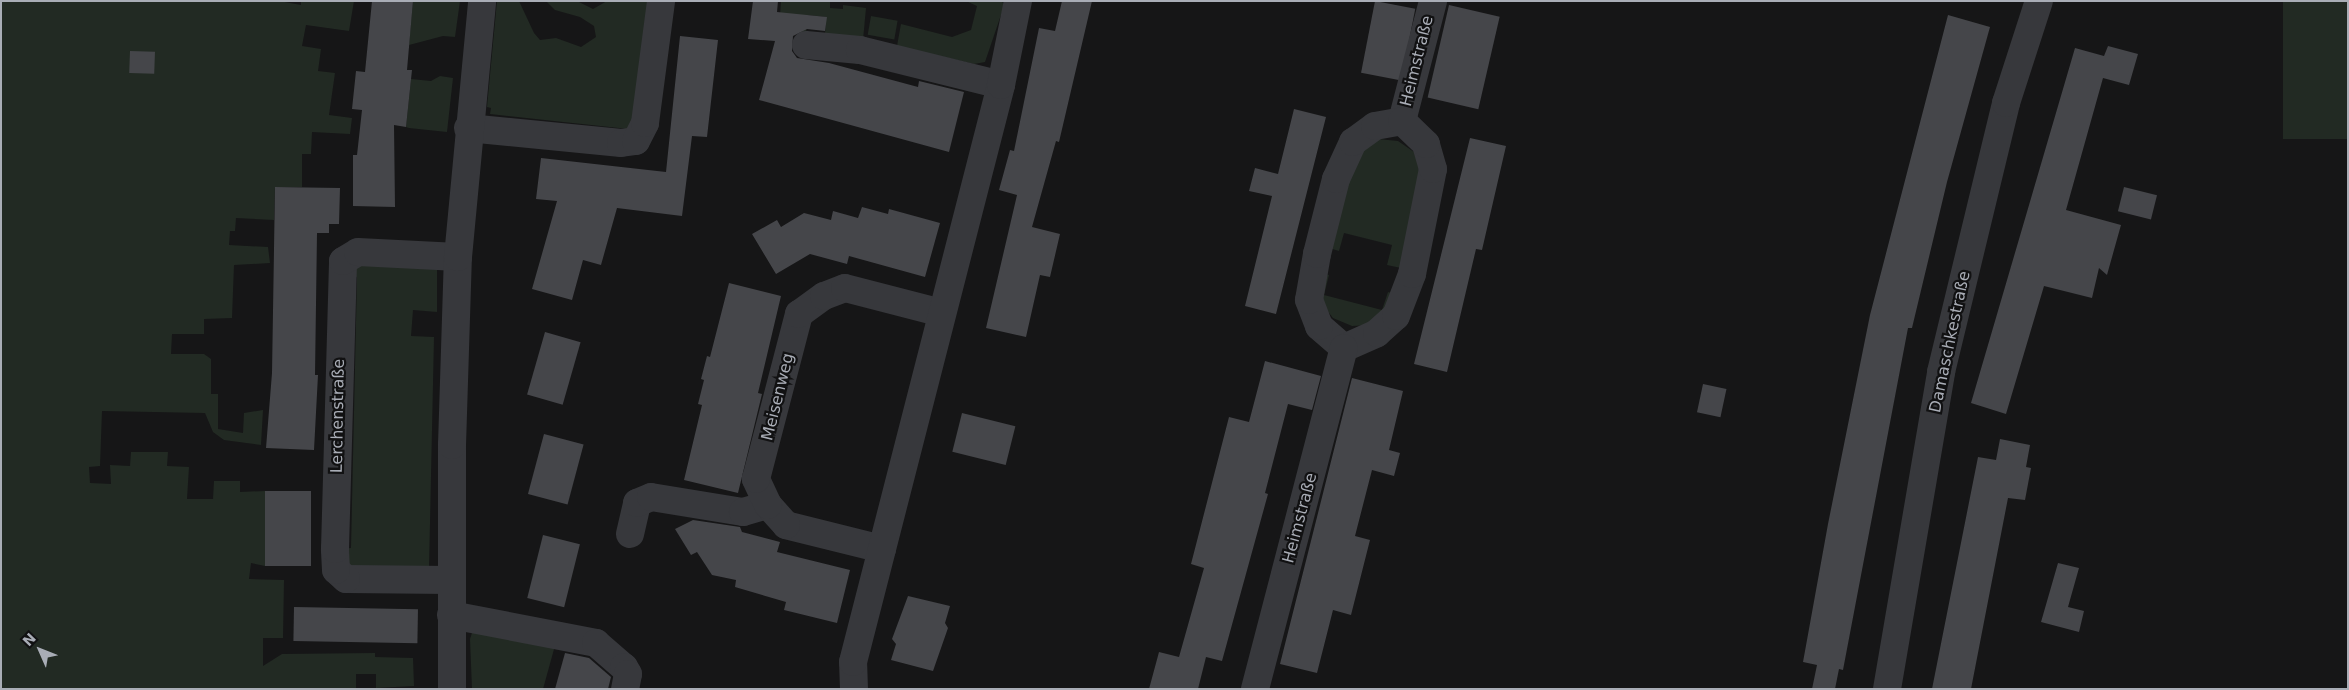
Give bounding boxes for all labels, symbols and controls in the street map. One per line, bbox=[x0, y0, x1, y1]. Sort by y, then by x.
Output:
street label: Heimstraße bbox=[1396, 14, 1438, 108]
street label: Damaschkestraße bbox=[1926, 269, 1974, 415]
street label: Meisenweg bbox=[758, 351, 798, 443]
street label: Lerchenstraße bbox=[327, 359, 349, 473]
street label: Heimstraße bbox=[1279, 471, 1321, 565]
north arrow bbox=[15, 625, 65, 675]
text: N bbox=[19, 630, 39, 649]

